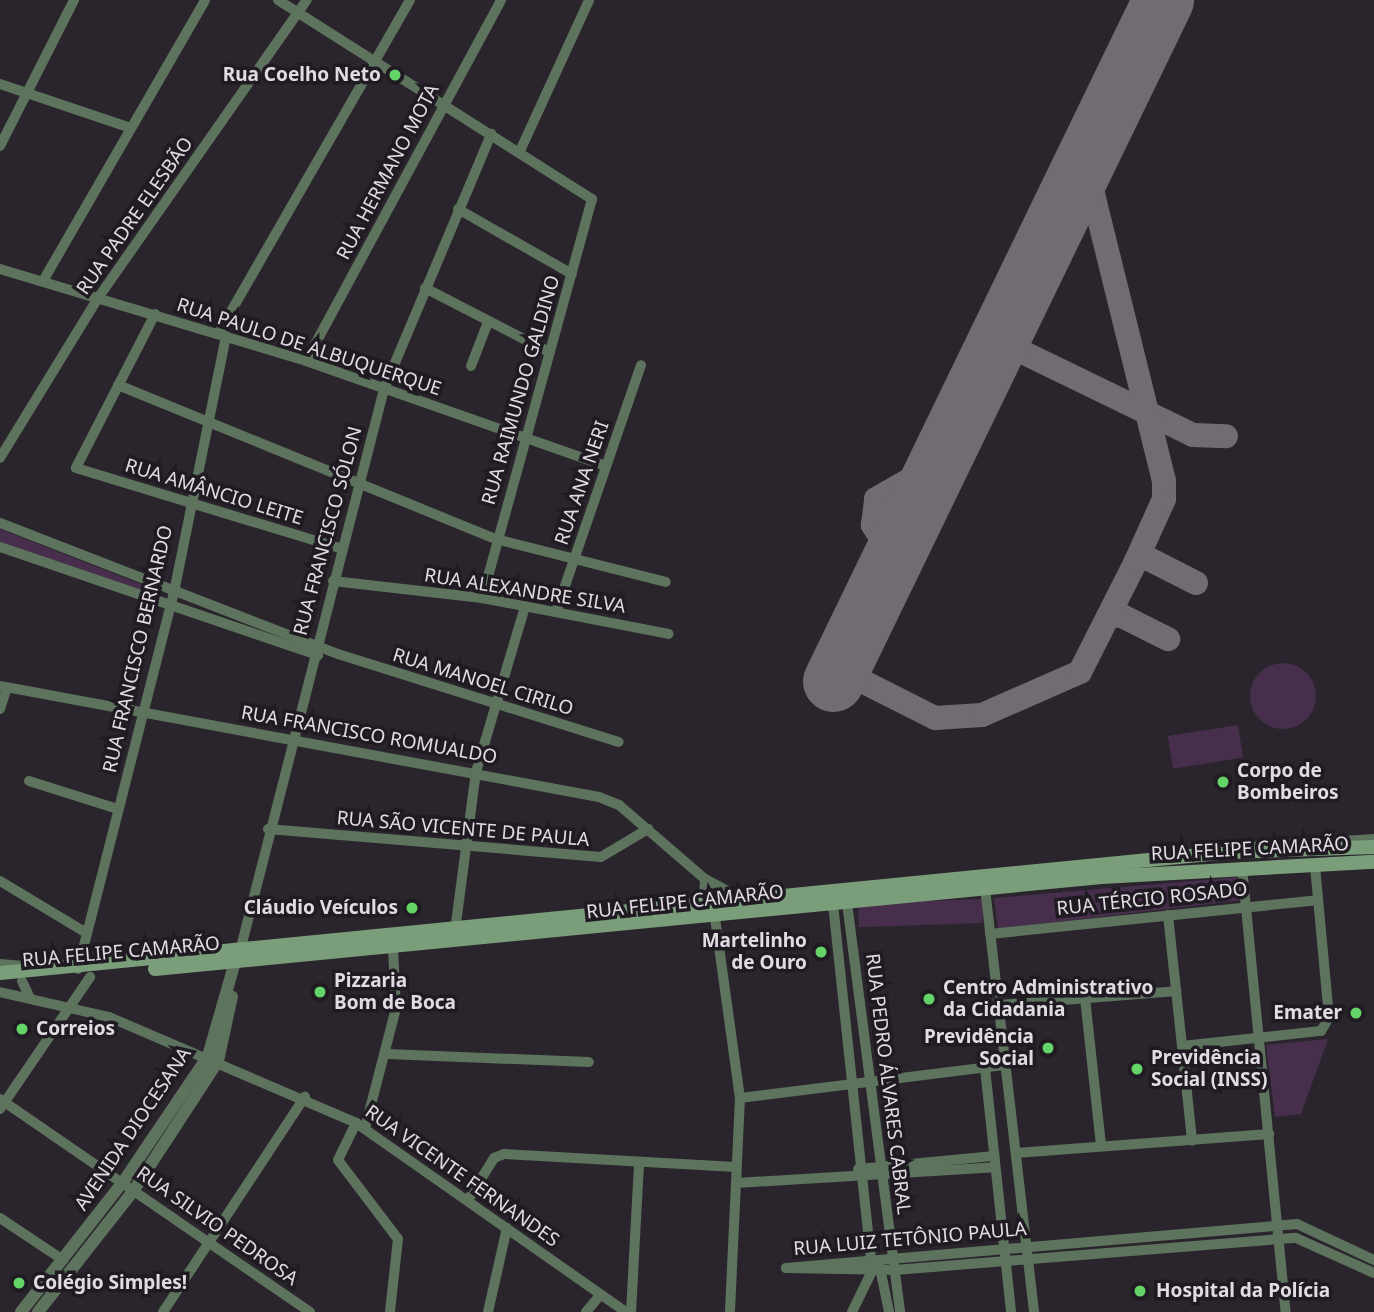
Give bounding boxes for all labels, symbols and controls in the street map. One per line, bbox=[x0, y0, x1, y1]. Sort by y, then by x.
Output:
place label: Rua Coelho Neto bbox=[223, 64, 381, 86]
marker: Rua Coelho Neto bbox=[387, 67, 403, 83]
street label: RUA HERMANO MOTA bbox=[332, 80, 444, 264]
street label: RUA PADRE ELESBÃO bbox=[72, 133, 198, 299]
street label: RUA RAIMUNDO GALDINO bbox=[477, 273, 565, 507]
street label: RUA PAULO DE ALBUQUERQUE bbox=[174, 293, 444, 401]
street label: RUA ANA NERI bbox=[550, 418, 614, 548]
street label: RUA FRANCISCO SÓLON bbox=[289, 424, 367, 638]
street label: RUA AMÂNCIO LEITE bbox=[122, 454, 306, 530]
street label: RUA FRANCISCO BERNARDO bbox=[98, 523, 178, 775]
street label: RUA ALEXANDRE SILVA bbox=[423, 564, 627, 618]
street label: RUA MANOEL CIRILO bbox=[390, 644, 576, 720]
street label: RUA FRANCISCO ROMUALDO bbox=[239, 701, 499, 769]
place label: Corpo de Bombeiros bbox=[1237, 760, 1339, 804]
marker: Corpo de Bombeiros bbox=[1215, 774, 1231, 790]
street label: RUA SÃO VICENTE DE PAULA bbox=[336, 807, 590, 851]
street label: RUA FELIPE CAMARÃO bbox=[1150, 832, 1350, 866]
street label: RUA TÉRCIO ROSADO bbox=[1055, 878, 1249, 920]
street label: RUA FELIPE CAMARÃO bbox=[585, 880, 785, 924]
place label: Cláudio Veículos bbox=[244, 897, 398, 919]
marker: Cláudio Veículos bbox=[404, 900, 420, 916]
place label: Martelinho de Ouro bbox=[702, 930, 807, 974]
street label: RUA FELIPE CAMARÃO bbox=[21, 932, 221, 972]
marker: Martelinho de Ouro bbox=[813, 944, 829, 960]
street label: RUA PEDRO ÁLVARES CABRAL bbox=[861, 952, 915, 1216]
place label: Pizzaria Bom de Boca bbox=[334, 970, 456, 1014]
place label: Centro Administrativo da Cidadania bbox=[943, 977, 1153, 1021]
marker: Pizzaria Bom de Boca bbox=[312, 984, 328, 1000]
marker: Centro Administrativo da Cidadania bbox=[921, 991, 937, 1007]
place label: Emater bbox=[1273, 1002, 1342, 1024]
marker: Emater bbox=[1348, 1005, 1364, 1021]
place label: Correios bbox=[36, 1018, 115, 1040]
marker: Correios bbox=[14, 1021, 30, 1037]
place label: Previdência Social bbox=[924, 1026, 1034, 1070]
marker: Previdência Social bbox=[1040, 1040, 1056, 1056]
street label: AVENIDA DIOCESANA bbox=[70, 1043, 196, 1215]
place label: Previdência Social (INSS) bbox=[1151, 1047, 1267, 1091]
marker: Previdência Social (INSS) bbox=[1129, 1061, 1145, 1077]
street label: RUA VICENTE FERNANDES bbox=[361, 1100, 563, 1252]
street label: RUA SILVIO PEDROSA bbox=[132, 1162, 302, 1290]
street label: RUA LUIZ TETÔNIO PAULA bbox=[792, 1217, 1028, 1261]
place label: Colégio Simples! bbox=[33, 1272, 187, 1294]
marker: Colégio Simples! bbox=[11, 1275, 27, 1291]
place label: Hospital da Polícia bbox=[1156, 1280, 1330, 1302]
marker: Hospital da Polícia bbox=[1130, 1281, 1150, 1301]

